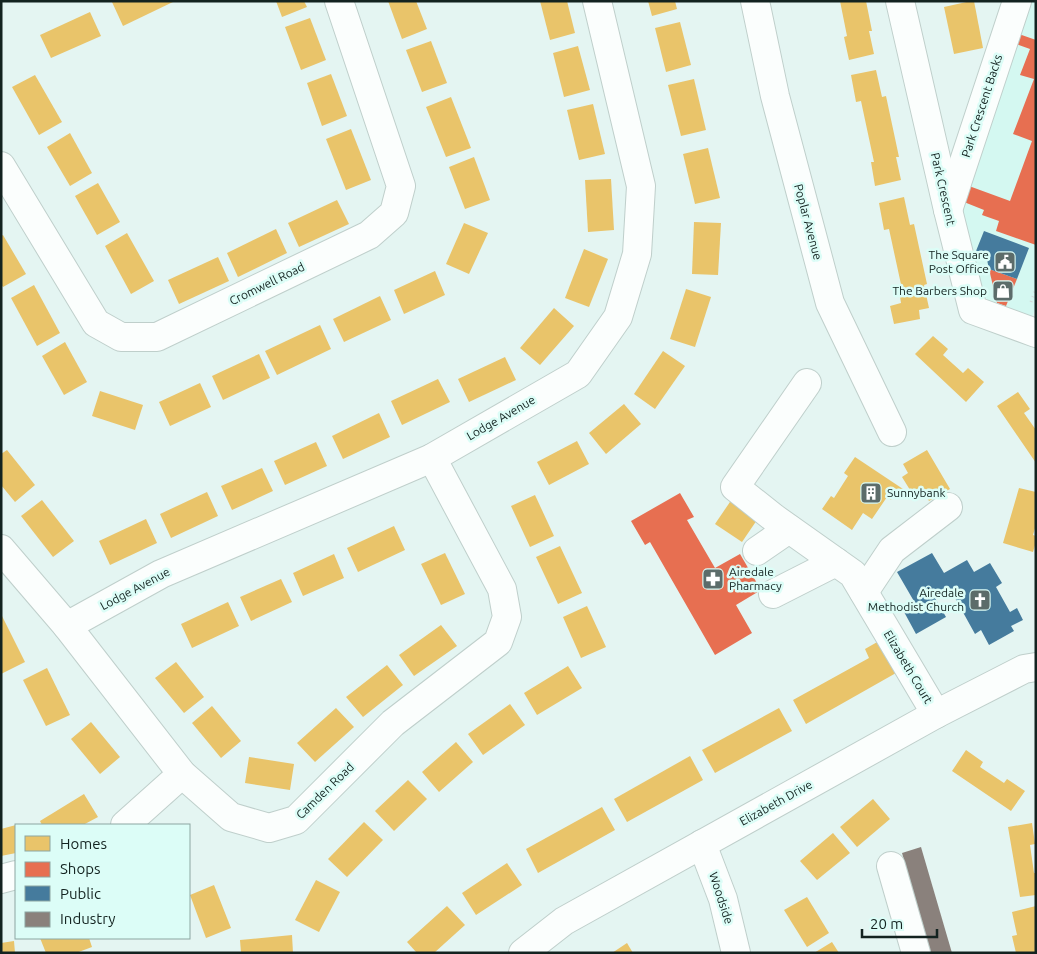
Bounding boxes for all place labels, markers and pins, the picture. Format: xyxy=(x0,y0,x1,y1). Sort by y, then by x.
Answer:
place label: The Square Post Office xyxy=(929,248,989,275)
public building icon: The Square Post Office xyxy=(993,250,1017,274)
shop icon: The Barbers Shop xyxy=(991,279,1015,303)
place label: The Barbers Shop xyxy=(892,284,987,297)
building icon: Sunnybank xyxy=(859,481,883,505)
place label: Sunnybank xyxy=(887,486,946,499)
place label: Airedale Pharmacy xyxy=(729,565,782,592)
pharmacy icon: Airedale Pharmacy xyxy=(701,567,725,591)
place label: Airedale Methodist Church xyxy=(868,586,964,613)
church icon: Airedale Methodist Church xyxy=(968,588,992,612)

